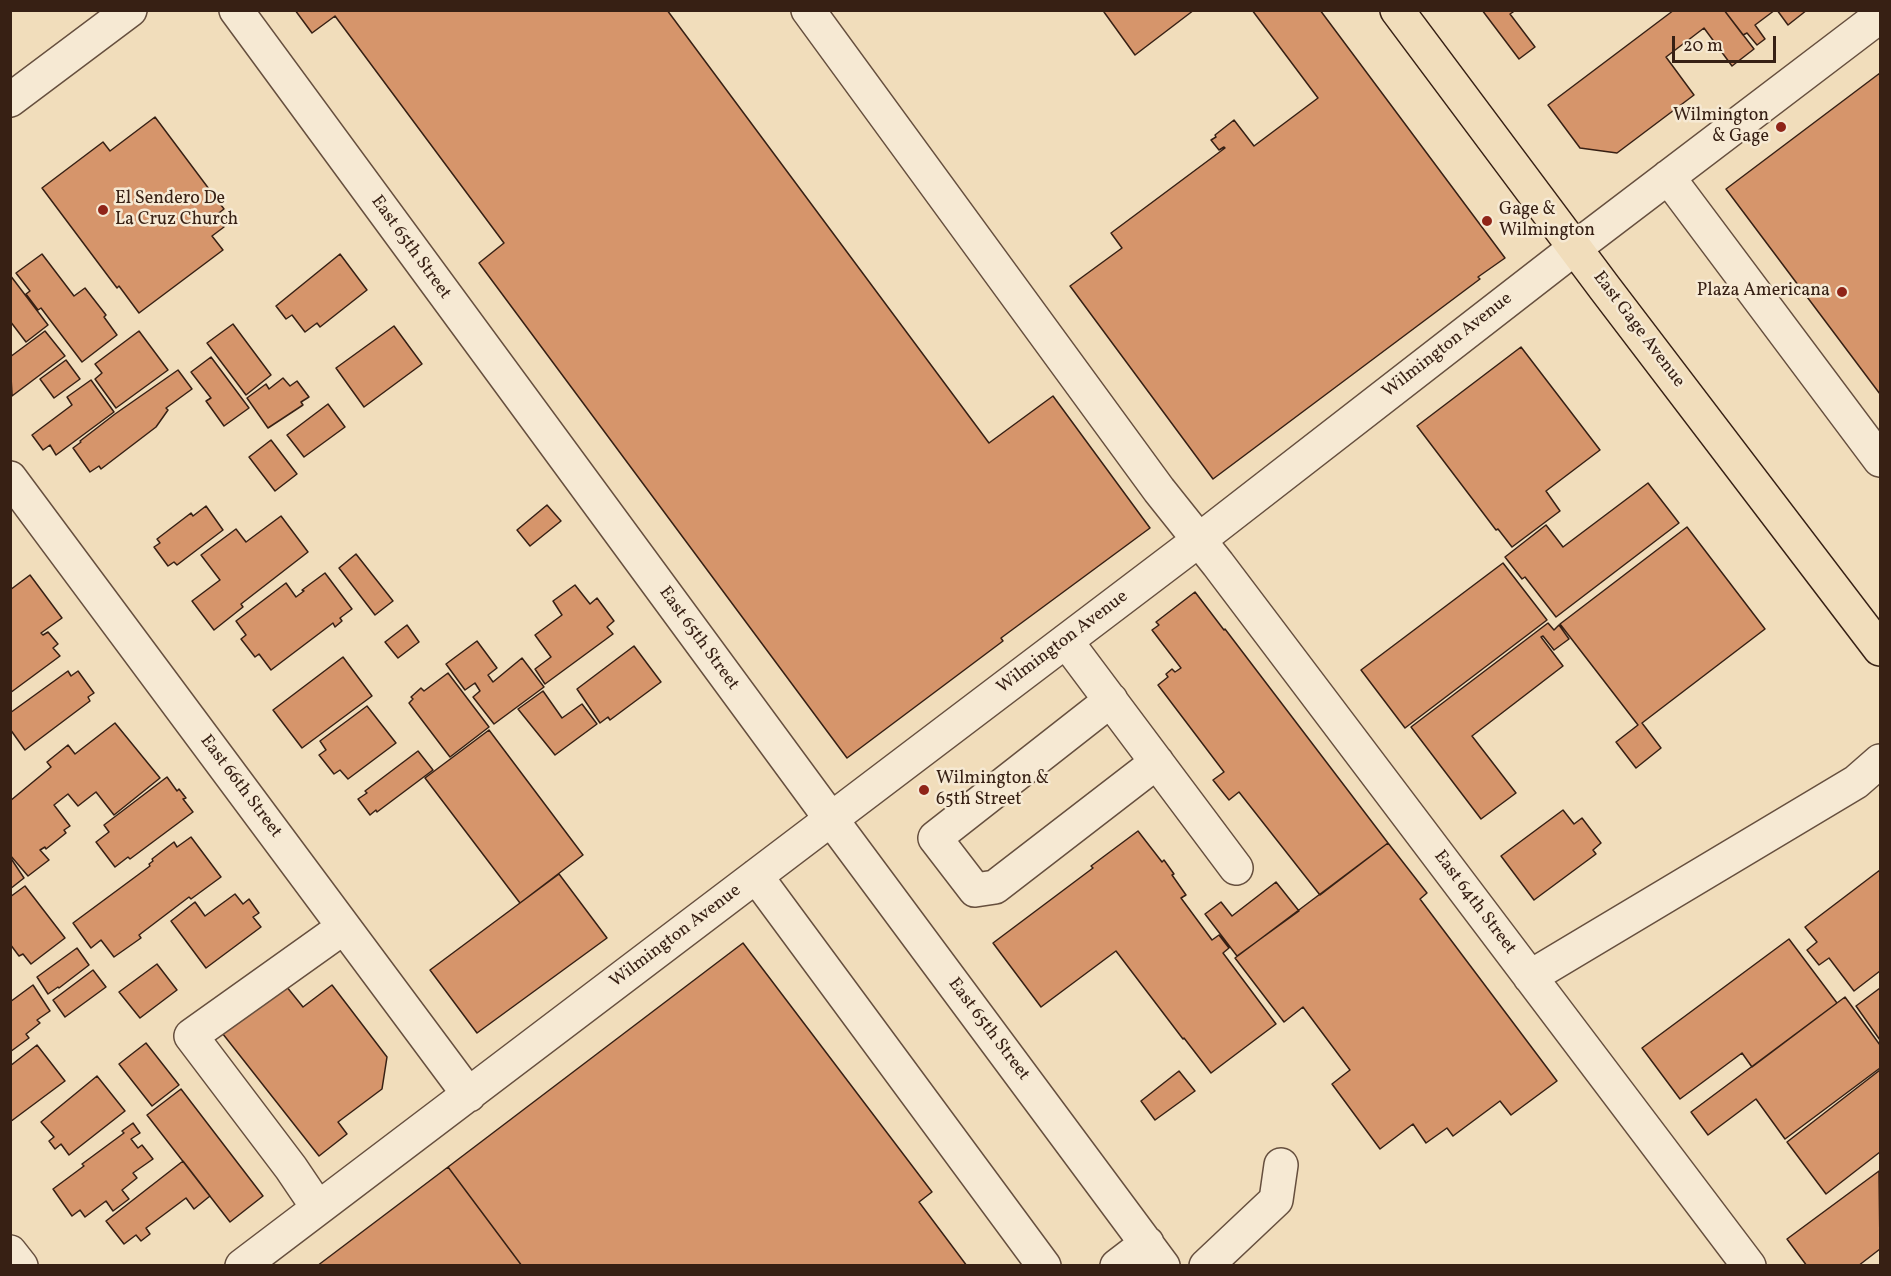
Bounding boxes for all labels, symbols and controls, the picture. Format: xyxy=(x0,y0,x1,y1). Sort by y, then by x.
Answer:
scale bar xyxy=(1675,24,1778,62)
text: 20 m xyxy=(1683,34,1723,59)
place label: Wilmington & Gage xyxy=(1673,106,1769,148)
marker: Wilmington & Gage xyxy=(1774,120,1788,134)
place label: El Sendero De La Cruz Church xyxy=(115,189,238,232)
street label: East 65th Street xyxy=(365,192,455,304)
place label: Gage & Wilmington xyxy=(1499,200,1595,242)
marker: El Sendero De La Cruz Church xyxy=(96,203,110,217)
marker: Gage & Wilmington xyxy=(1480,214,1494,228)
street label: East Gage Avenue xyxy=(1587,268,1689,392)
place label: Plaza Americana xyxy=(1697,281,1830,303)
marker: Plaza Americana xyxy=(1835,285,1849,299)
street label: Wilmington Avenue xyxy=(1379,289,1517,403)
street label: East 65th Street xyxy=(653,583,743,695)
street label: Wilmington Avenue xyxy=(993,587,1133,699)
street label: East 66th Street xyxy=(194,731,286,843)
place label: Wilmington & 65th Street xyxy=(936,769,1049,812)
marker: Wilmington & 65th Street xyxy=(917,783,931,797)
street label: East 64th Street xyxy=(1428,847,1520,959)
street label: Wilmington Avenue xyxy=(606,881,746,993)
street label: East 65th Street xyxy=(942,974,1034,1086)

